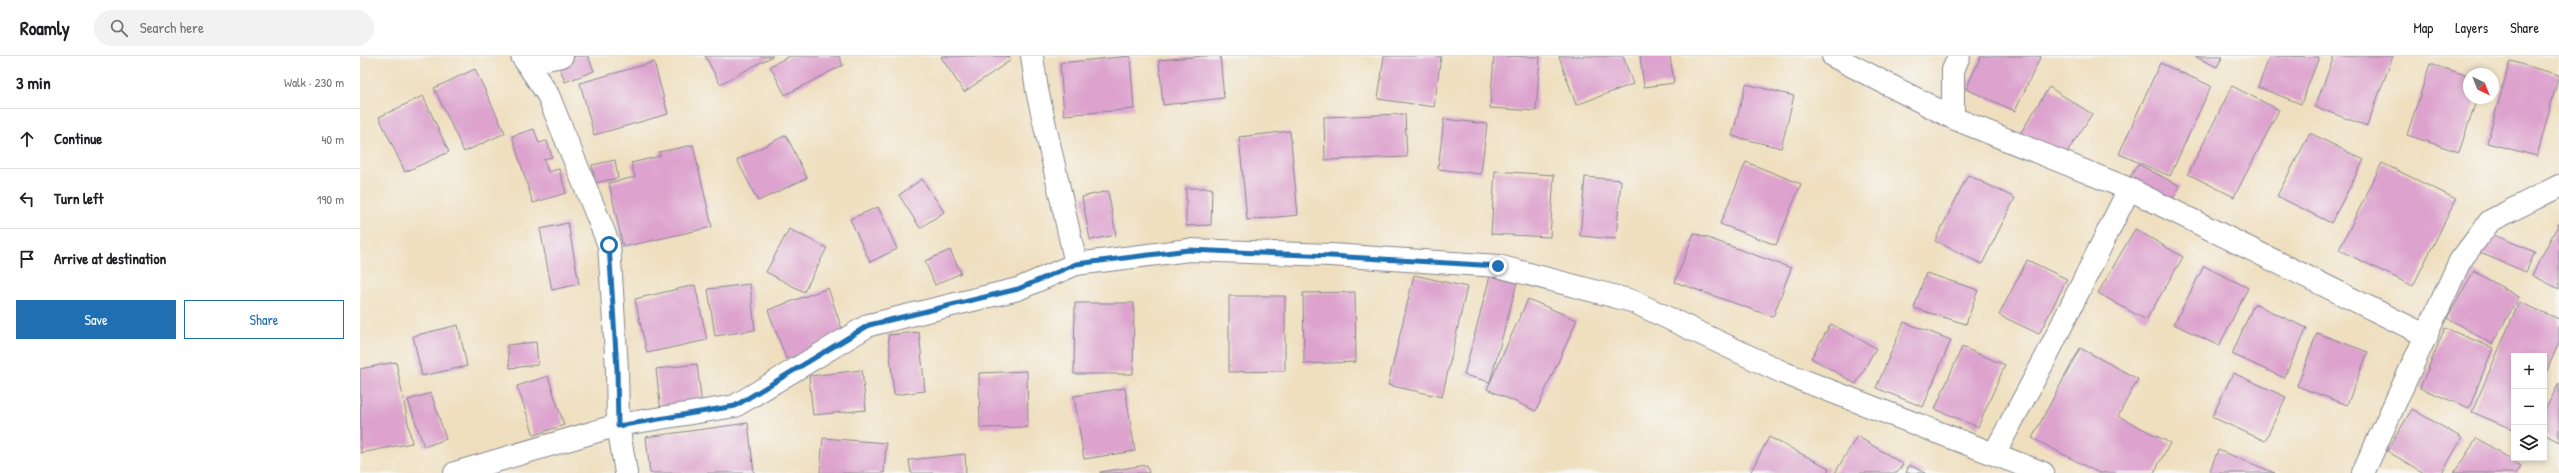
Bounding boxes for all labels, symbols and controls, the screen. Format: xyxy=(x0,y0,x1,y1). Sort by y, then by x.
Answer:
search box xyxy=(94,10,374,46)
text: Roamly xyxy=(20,15,70,41)
icon: search xyxy=(108,17,130,39)
text: Search here xyxy=(140,17,204,38)
text: Map xyxy=(2413,18,2433,37)
text: Layers xyxy=(2455,18,2488,37)
text: Share xyxy=(2510,18,2539,37)
north arrow xyxy=(2463,68,2499,104)
text: 3 min xyxy=(16,71,51,94)
text: Walk · 230 m xyxy=(284,73,344,91)
icon: ahead xyxy=(16,128,38,150)
text: Continue xyxy=(54,128,102,149)
text: 40 m xyxy=(321,130,344,148)
icon: left xyxy=(16,188,38,210)
text: Turn left xyxy=(54,188,104,209)
text: 190 m xyxy=(317,190,344,208)
route start xyxy=(600,236,618,254)
icon: arrive xyxy=(16,248,38,270)
text: Arrive at destination xyxy=(54,248,166,269)
route end xyxy=(1489,257,1507,275)
button: Save xyxy=(16,300,176,339)
button: Share xyxy=(184,300,344,339)
map controls xyxy=(2511,353,2547,461)
button: + xyxy=(2511,353,2547,389)
button: − xyxy=(2511,389,2547,425)
button: layers xyxy=(2511,425,2547,461)

